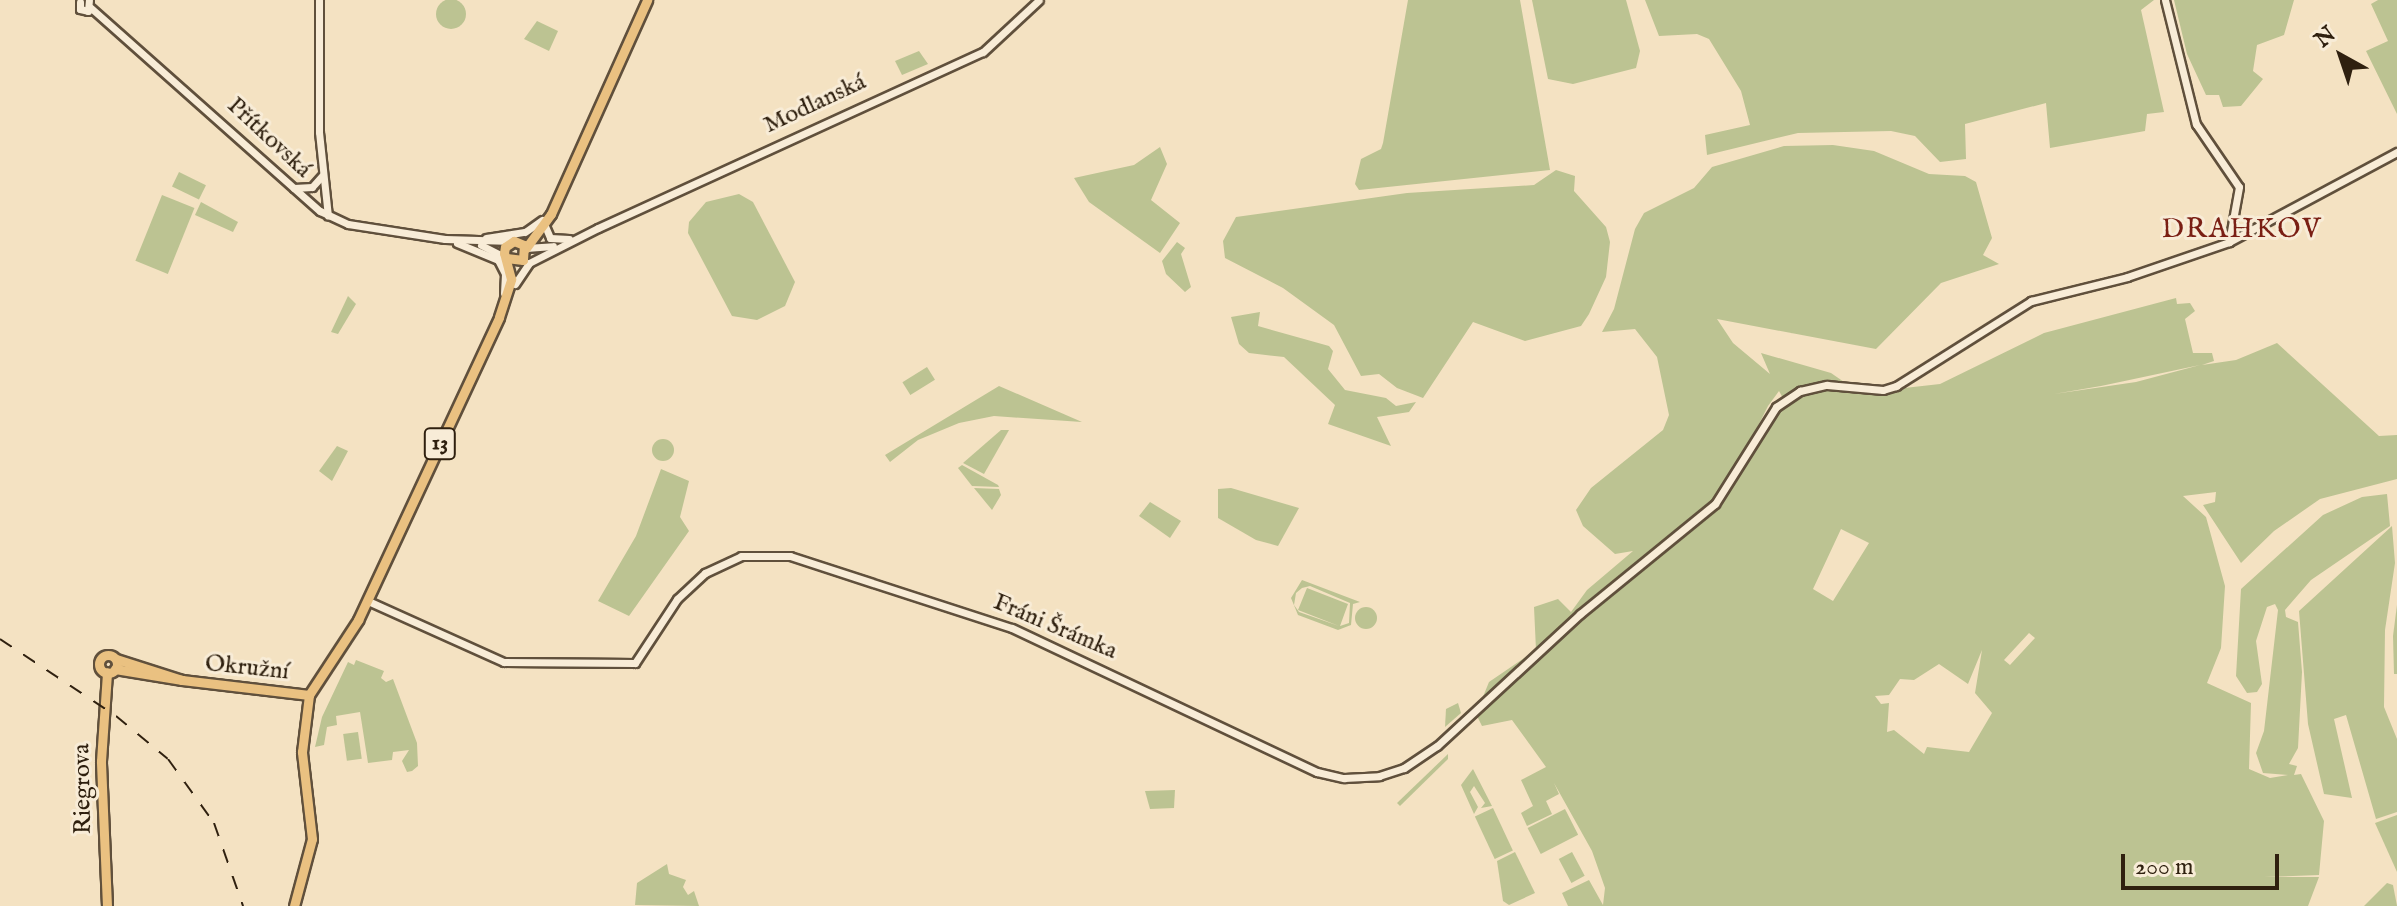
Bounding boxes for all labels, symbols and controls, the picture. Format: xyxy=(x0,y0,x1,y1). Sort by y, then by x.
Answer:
north arrow xyxy=(2301,16,2381,96)
text: N xyxy=(2309,21,2342,54)
street label: Modlanská xyxy=(759,68,871,140)
street label: Přítkovská xyxy=(221,92,317,184)
district label: DRAHKOV xyxy=(2161,213,2323,247)
road number: 13 xyxy=(422,426,458,462)
street label: Fráni Šrámka xyxy=(989,588,1121,666)
street label: Okružní xyxy=(204,649,290,687)
street label: Riegrova xyxy=(68,743,98,835)
scale bar xyxy=(2125,838,2283,888)
text: 200 m xyxy=(2135,852,2194,883)

